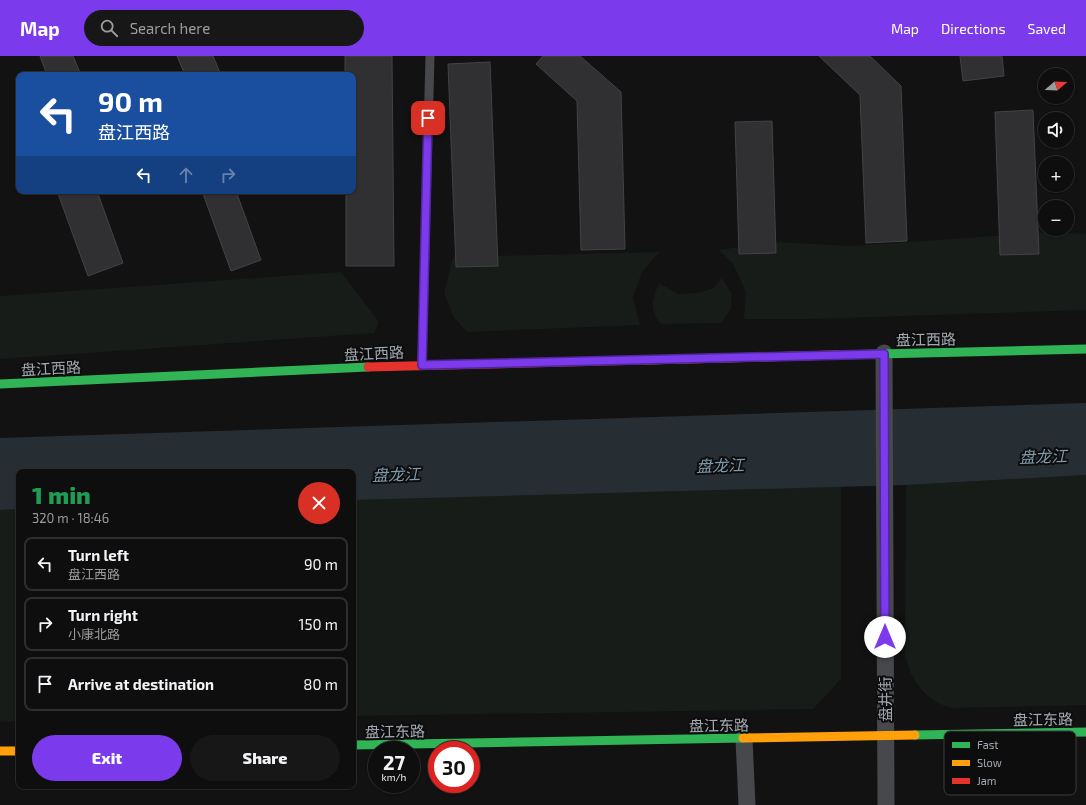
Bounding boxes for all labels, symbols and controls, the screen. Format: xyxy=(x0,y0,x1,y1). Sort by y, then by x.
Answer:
search box xyxy=(84,10,364,46)
text: Map xyxy=(20,17,60,40)
icon: search xyxy=(98,17,120,39)
text: Search here xyxy=(130,19,210,37)
text: Map xyxy=(891,20,919,37)
text: Directions xyxy=(941,20,1006,37)
text: Saved xyxy=(1028,20,1066,37)
north arrow xyxy=(1038,68,1074,104)
map controls xyxy=(1038,68,1074,236)
text: 90 m xyxy=(98,84,163,118)
icon: left xyxy=(32,88,84,140)
pin xyxy=(411,101,445,135)
icon: arrive xyxy=(417,107,439,129)
button: sound xyxy=(1038,112,1074,148)
text: 盘江西路 xyxy=(98,121,170,143)
button: + xyxy=(1038,156,1074,192)
icon: left xyxy=(133,164,155,186)
icon: ahead xyxy=(175,164,197,186)
icon: right xyxy=(217,164,239,186)
button: − xyxy=(1038,200,1074,236)
street label: 盘江西路 xyxy=(896,329,956,349)
street label: 盘江西路 xyxy=(344,342,404,364)
street label: 盘江西路 xyxy=(21,357,81,379)
water label: 盘龙江 xyxy=(1019,446,1069,466)
water label: 盘龙江 xyxy=(696,455,746,475)
water label: 盘龙江 xyxy=(372,464,422,484)
text: 1 min xyxy=(32,480,91,509)
button: close xyxy=(298,482,340,524)
text: 320 m · 18:46 xyxy=(32,510,109,526)
text: Turn left xyxy=(68,546,129,564)
icon: left xyxy=(34,553,56,575)
text: 90 m xyxy=(304,555,338,573)
text: 盘江西路 xyxy=(68,566,120,582)
text: Turn right xyxy=(68,606,138,624)
icon: right xyxy=(34,613,56,635)
text: 150 m xyxy=(298,615,338,633)
position arrow xyxy=(864,616,906,658)
text: 小康北路 xyxy=(68,626,120,642)
icon: arrive xyxy=(34,673,56,695)
text: Arrive at destination xyxy=(68,675,214,693)
text: 80 m xyxy=(303,675,338,693)
street label: 盘井街 xyxy=(876,676,894,722)
street label: 盘江东路 xyxy=(1013,709,1073,729)
street label: 盘江东路 xyxy=(689,715,749,735)
street label: 盘江东路 xyxy=(365,721,425,741)
legend xyxy=(944,731,1076,795)
button: Exit xyxy=(32,735,182,781)
button: Share xyxy=(190,735,340,781)
text: Fast xyxy=(977,738,999,751)
speed limit sign: 30 xyxy=(428,741,480,793)
text: 27 xyxy=(383,750,405,774)
text: Slow xyxy=(977,756,1002,769)
text: km/h xyxy=(382,771,406,783)
text: Jam xyxy=(977,774,996,787)

